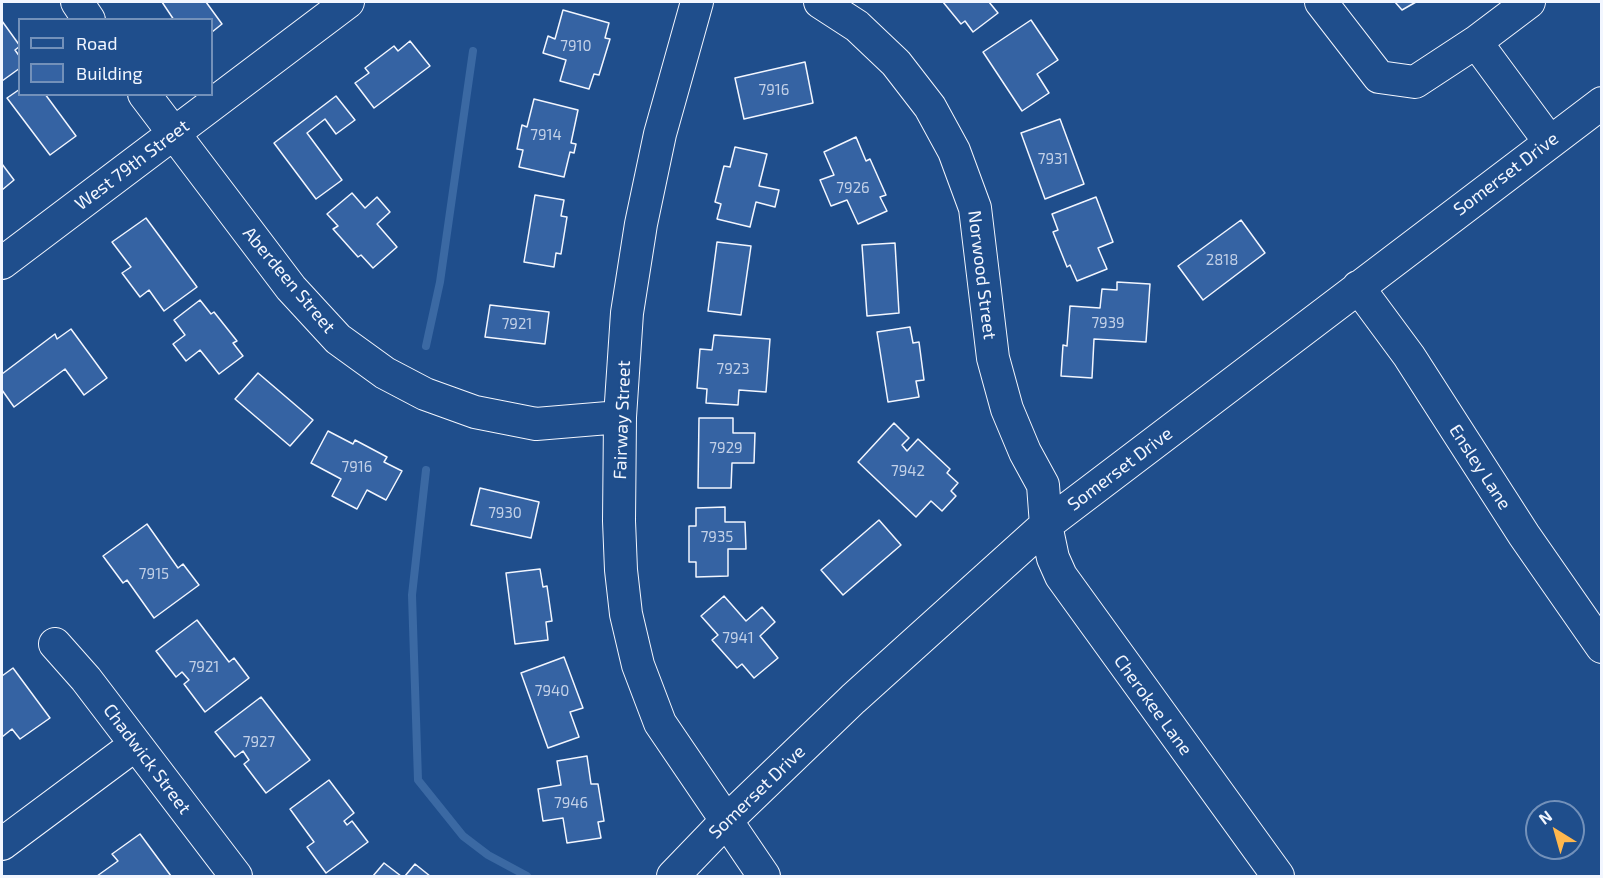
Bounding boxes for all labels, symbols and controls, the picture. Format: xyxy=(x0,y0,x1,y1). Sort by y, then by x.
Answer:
legend xyxy=(18,18,213,96)
text: Road xyxy=(76,32,117,54)
house number: 7910 xyxy=(560,37,592,55)
text: Building xyxy=(76,62,143,84)
house number: 7916 xyxy=(759,81,789,99)
street label: West 79th Street xyxy=(71,115,193,215)
house number: 7914 xyxy=(530,126,562,144)
street label: Somerset Drive xyxy=(1449,128,1563,220)
house number: 7931 xyxy=(1038,150,1068,168)
house number: 7926 xyxy=(836,179,870,197)
street label: Norwood Street xyxy=(963,209,1001,341)
street label: Aberdeen Street xyxy=(238,222,340,338)
house number: 2818 xyxy=(1206,251,1238,269)
house number: 7939 xyxy=(1091,314,1125,332)
house number: 7921 xyxy=(502,315,532,333)
street label: Fairway Street xyxy=(609,360,635,480)
house number: 7923 xyxy=(716,360,750,378)
street label: Ensley Lane xyxy=(1444,420,1516,514)
street label: Somerset Drive xyxy=(1063,423,1177,515)
house number: 7929 xyxy=(709,439,743,457)
house number: 7916 xyxy=(342,458,372,476)
house number: 7942 xyxy=(891,462,925,480)
house number: 7930 xyxy=(488,504,522,522)
house number: 7935 xyxy=(701,528,733,546)
house number: 7915 xyxy=(139,565,169,583)
house number: 7941 xyxy=(722,629,754,647)
street label: Cherokee Lane xyxy=(1109,650,1197,760)
house number: 7921 xyxy=(189,658,219,676)
house number: 7940 xyxy=(535,682,569,700)
street label: Chadwick Street xyxy=(99,700,195,818)
house number: 7927 xyxy=(243,733,275,751)
street label: Somerset Drive xyxy=(704,741,810,843)
house number: 7946 xyxy=(554,794,588,812)
north arrow xyxy=(1525,800,1585,860)
text: N xyxy=(1535,806,1555,828)

